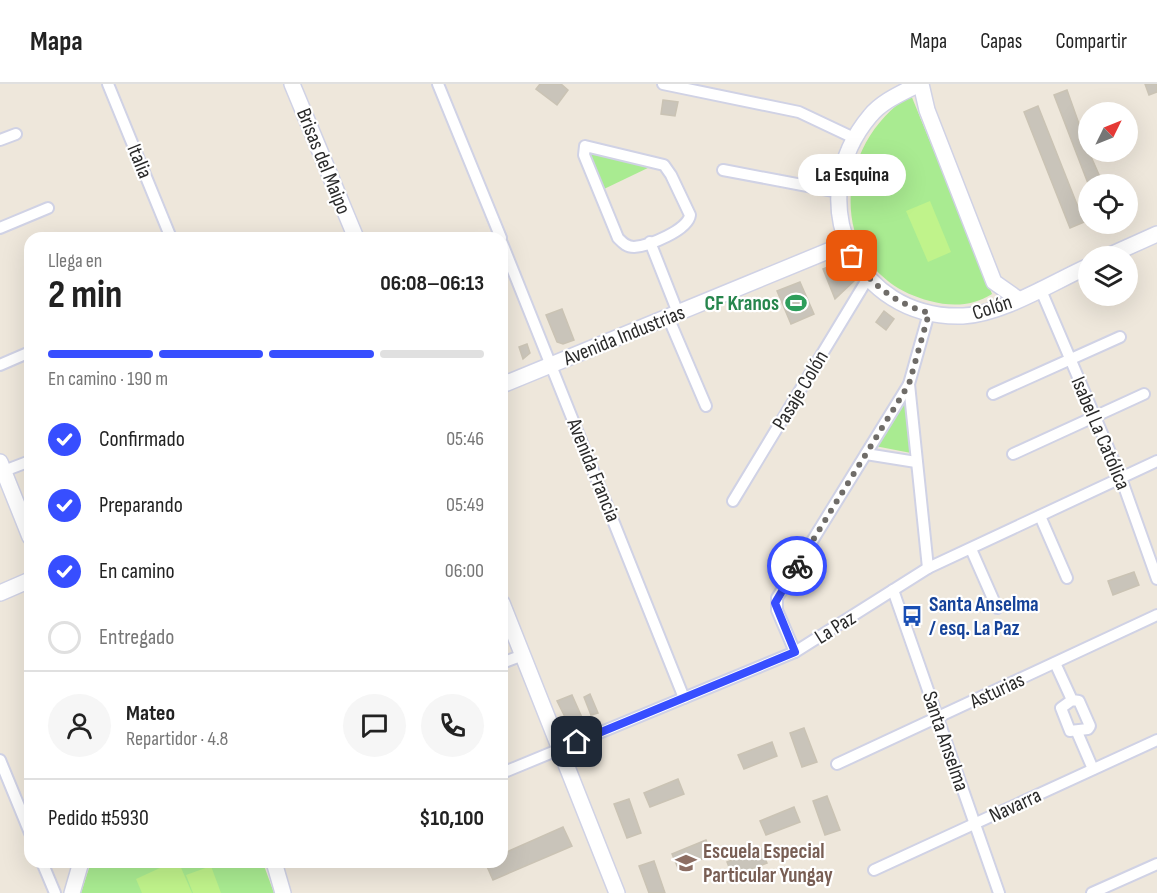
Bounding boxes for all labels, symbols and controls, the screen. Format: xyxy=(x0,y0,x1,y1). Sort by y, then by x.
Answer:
text: Mapa xyxy=(30,25,83,58)
text: Mapa xyxy=(910,29,947,54)
text: Capas xyxy=(980,29,1022,54)
text: Compartir xyxy=(1055,29,1127,54)
north arrow xyxy=(1078,102,1138,162)
map controls xyxy=(1078,102,1138,306)
street label: Brisas del Maipo xyxy=(291,105,356,218)
street label: Italia xyxy=(121,140,158,182)
callout: La Esquina xyxy=(798,154,906,196)
text: La Esquina xyxy=(815,163,889,187)
button: locate xyxy=(1078,174,1138,234)
pin xyxy=(826,230,877,281)
icon: bag xyxy=(835,239,868,272)
button: layers xyxy=(1078,246,1138,306)
text: Llega en xyxy=(48,249,102,273)
text: 06:08–06:13 xyxy=(380,270,484,297)
text: 2 min xyxy=(48,272,122,319)
street label: Colón xyxy=(969,289,1015,326)
place label: CF Kranos xyxy=(705,291,779,316)
sports icon: CF Kranos xyxy=(784,291,808,315)
street label: Avenida Industrias xyxy=(559,300,688,371)
street label: Pasaje Colón xyxy=(767,346,834,434)
text: En camino · 190 m xyxy=(48,367,168,391)
street label: Isabel La Católica xyxy=(1065,373,1136,494)
street label: Avenida Francia xyxy=(561,414,626,526)
icon: check xyxy=(48,423,81,456)
text: Confirmado xyxy=(99,426,185,453)
text: 05:46 xyxy=(446,427,484,451)
icon: check xyxy=(48,489,81,522)
text: Preparando xyxy=(99,492,183,519)
text: 05:49 xyxy=(446,493,484,517)
courier xyxy=(767,536,827,596)
icon: bike xyxy=(781,550,814,583)
icon: check xyxy=(48,555,81,588)
text: En camino xyxy=(99,558,175,585)
text: 06:00 xyxy=(445,559,484,583)
place label: Santa Anselma / esq. La Paz xyxy=(929,592,1039,641)
bus stop icon: Santa Anselma / esq. La Paz xyxy=(900,604,924,628)
street label: La Paz xyxy=(810,605,861,650)
text: Entregado xyxy=(99,624,174,651)
street label: Asturias xyxy=(965,667,1028,714)
street label: Santa Anselma xyxy=(917,688,974,794)
button: person xyxy=(48,694,111,757)
button: chat xyxy=(343,694,406,757)
button: phone xyxy=(421,694,484,757)
text: Mateo xyxy=(126,700,175,727)
pin xyxy=(551,716,602,767)
icon: home xyxy=(560,725,593,758)
text: Repartidor · 4.8 xyxy=(126,727,228,751)
street label: Navarra xyxy=(985,783,1045,828)
text: Pedido #5930 xyxy=(48,805,149,832)
text: $10,100 xyxy=(419,805,484,832)
place label: Escuela Especial Particular Yungay xyxy=(703,839,833,888)
school or university icon: Escuela Especial Particular Yungay xyxy=(674,851,698,875)

